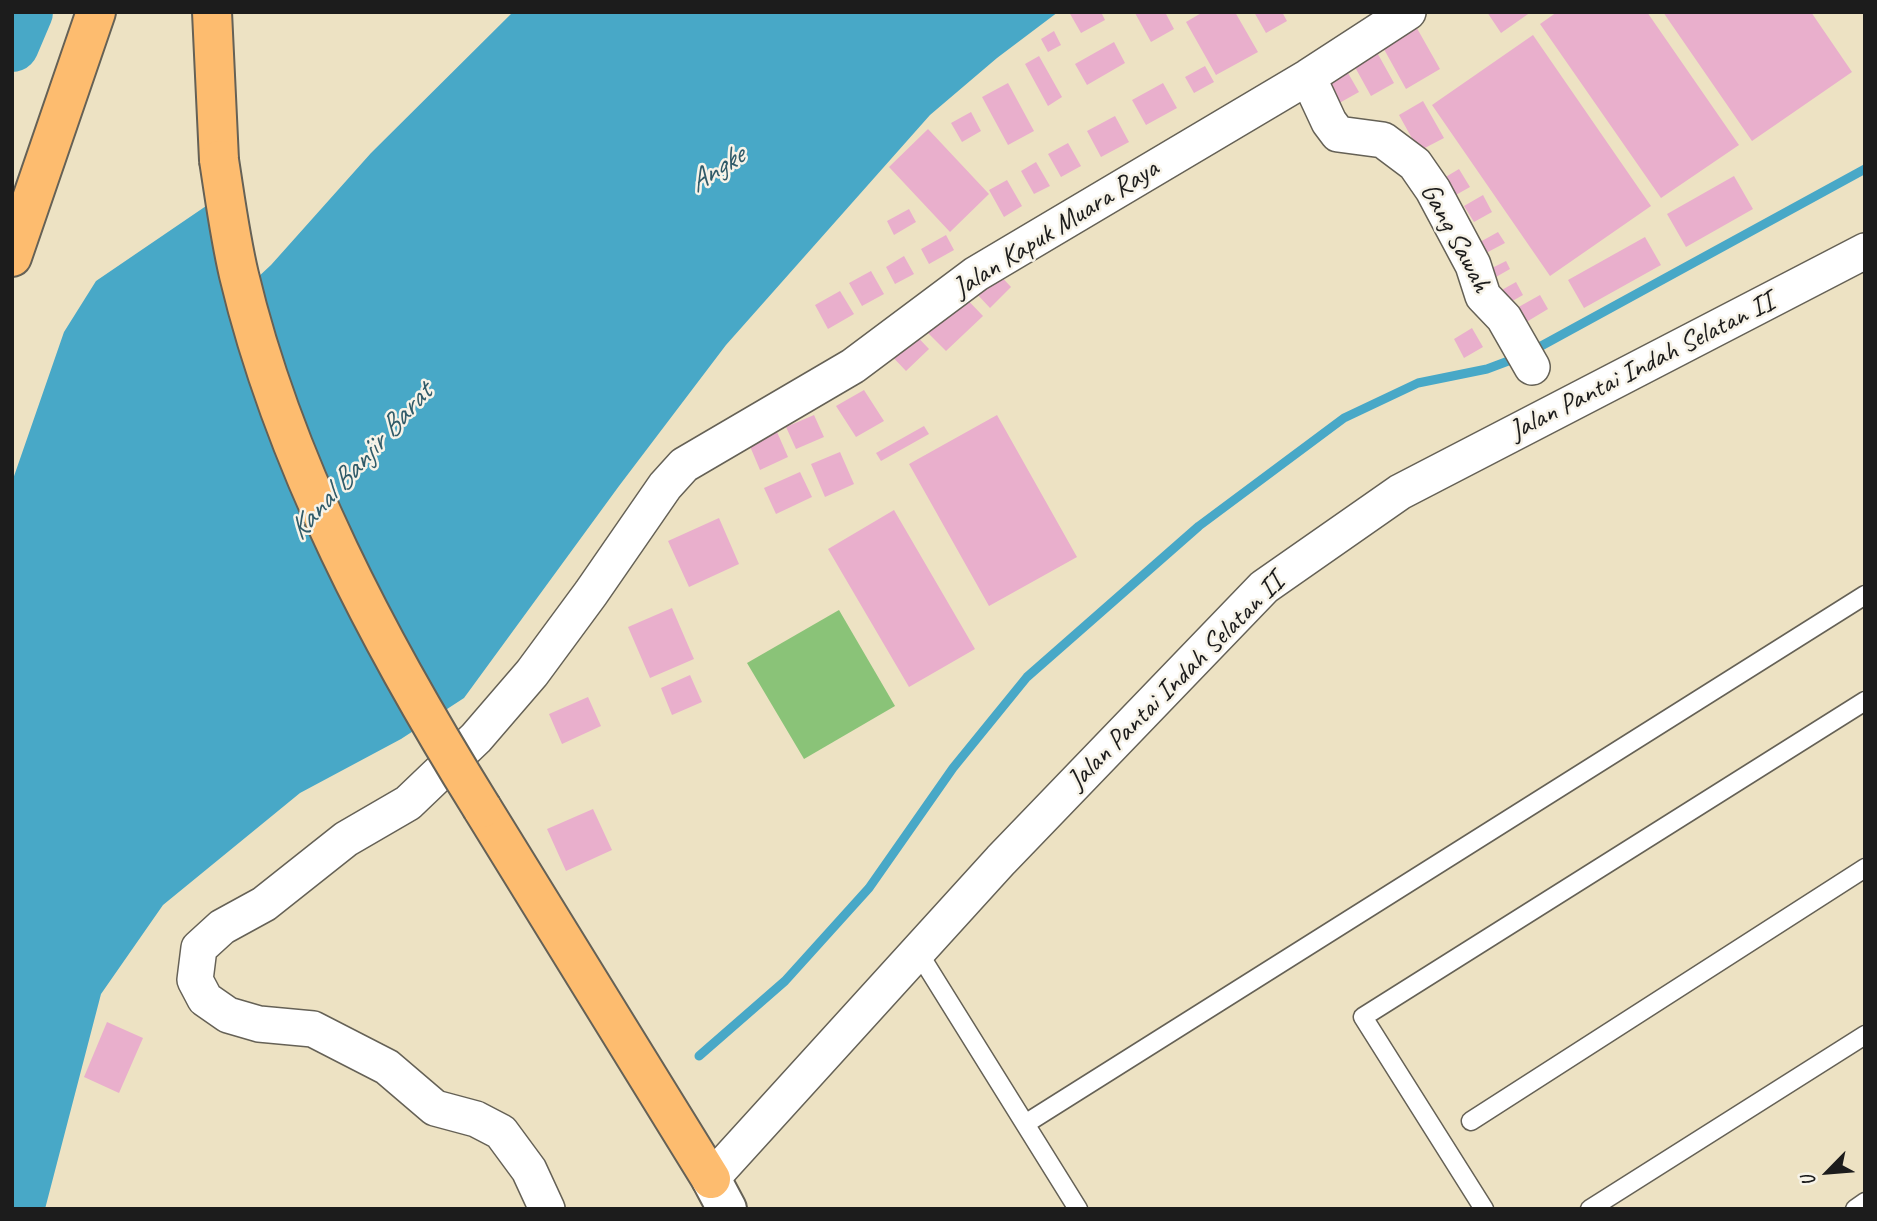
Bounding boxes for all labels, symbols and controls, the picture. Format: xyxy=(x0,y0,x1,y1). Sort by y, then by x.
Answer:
water label: Angke xyxy=(682,139,752,201)
street label: Jalan Kapuk Muara Raya xyxy=(947,152,1165,306)
street label: Gang Sawah xyxy=(1412,178,1498,298)
street label: Jalan Pantai Indah Selatan II xyxy=(1504,286,1780,448)
water label: Kanal Banjir Barat xyxy=(281,376,441,548)
street label: Jalan Pantai Indah Selatan II xyxy=(1061,567,1291,797)
north arrow xyxy=(1793,1137,1863,1207)
text: U xyxy=(1796,1172,1822,1190)

